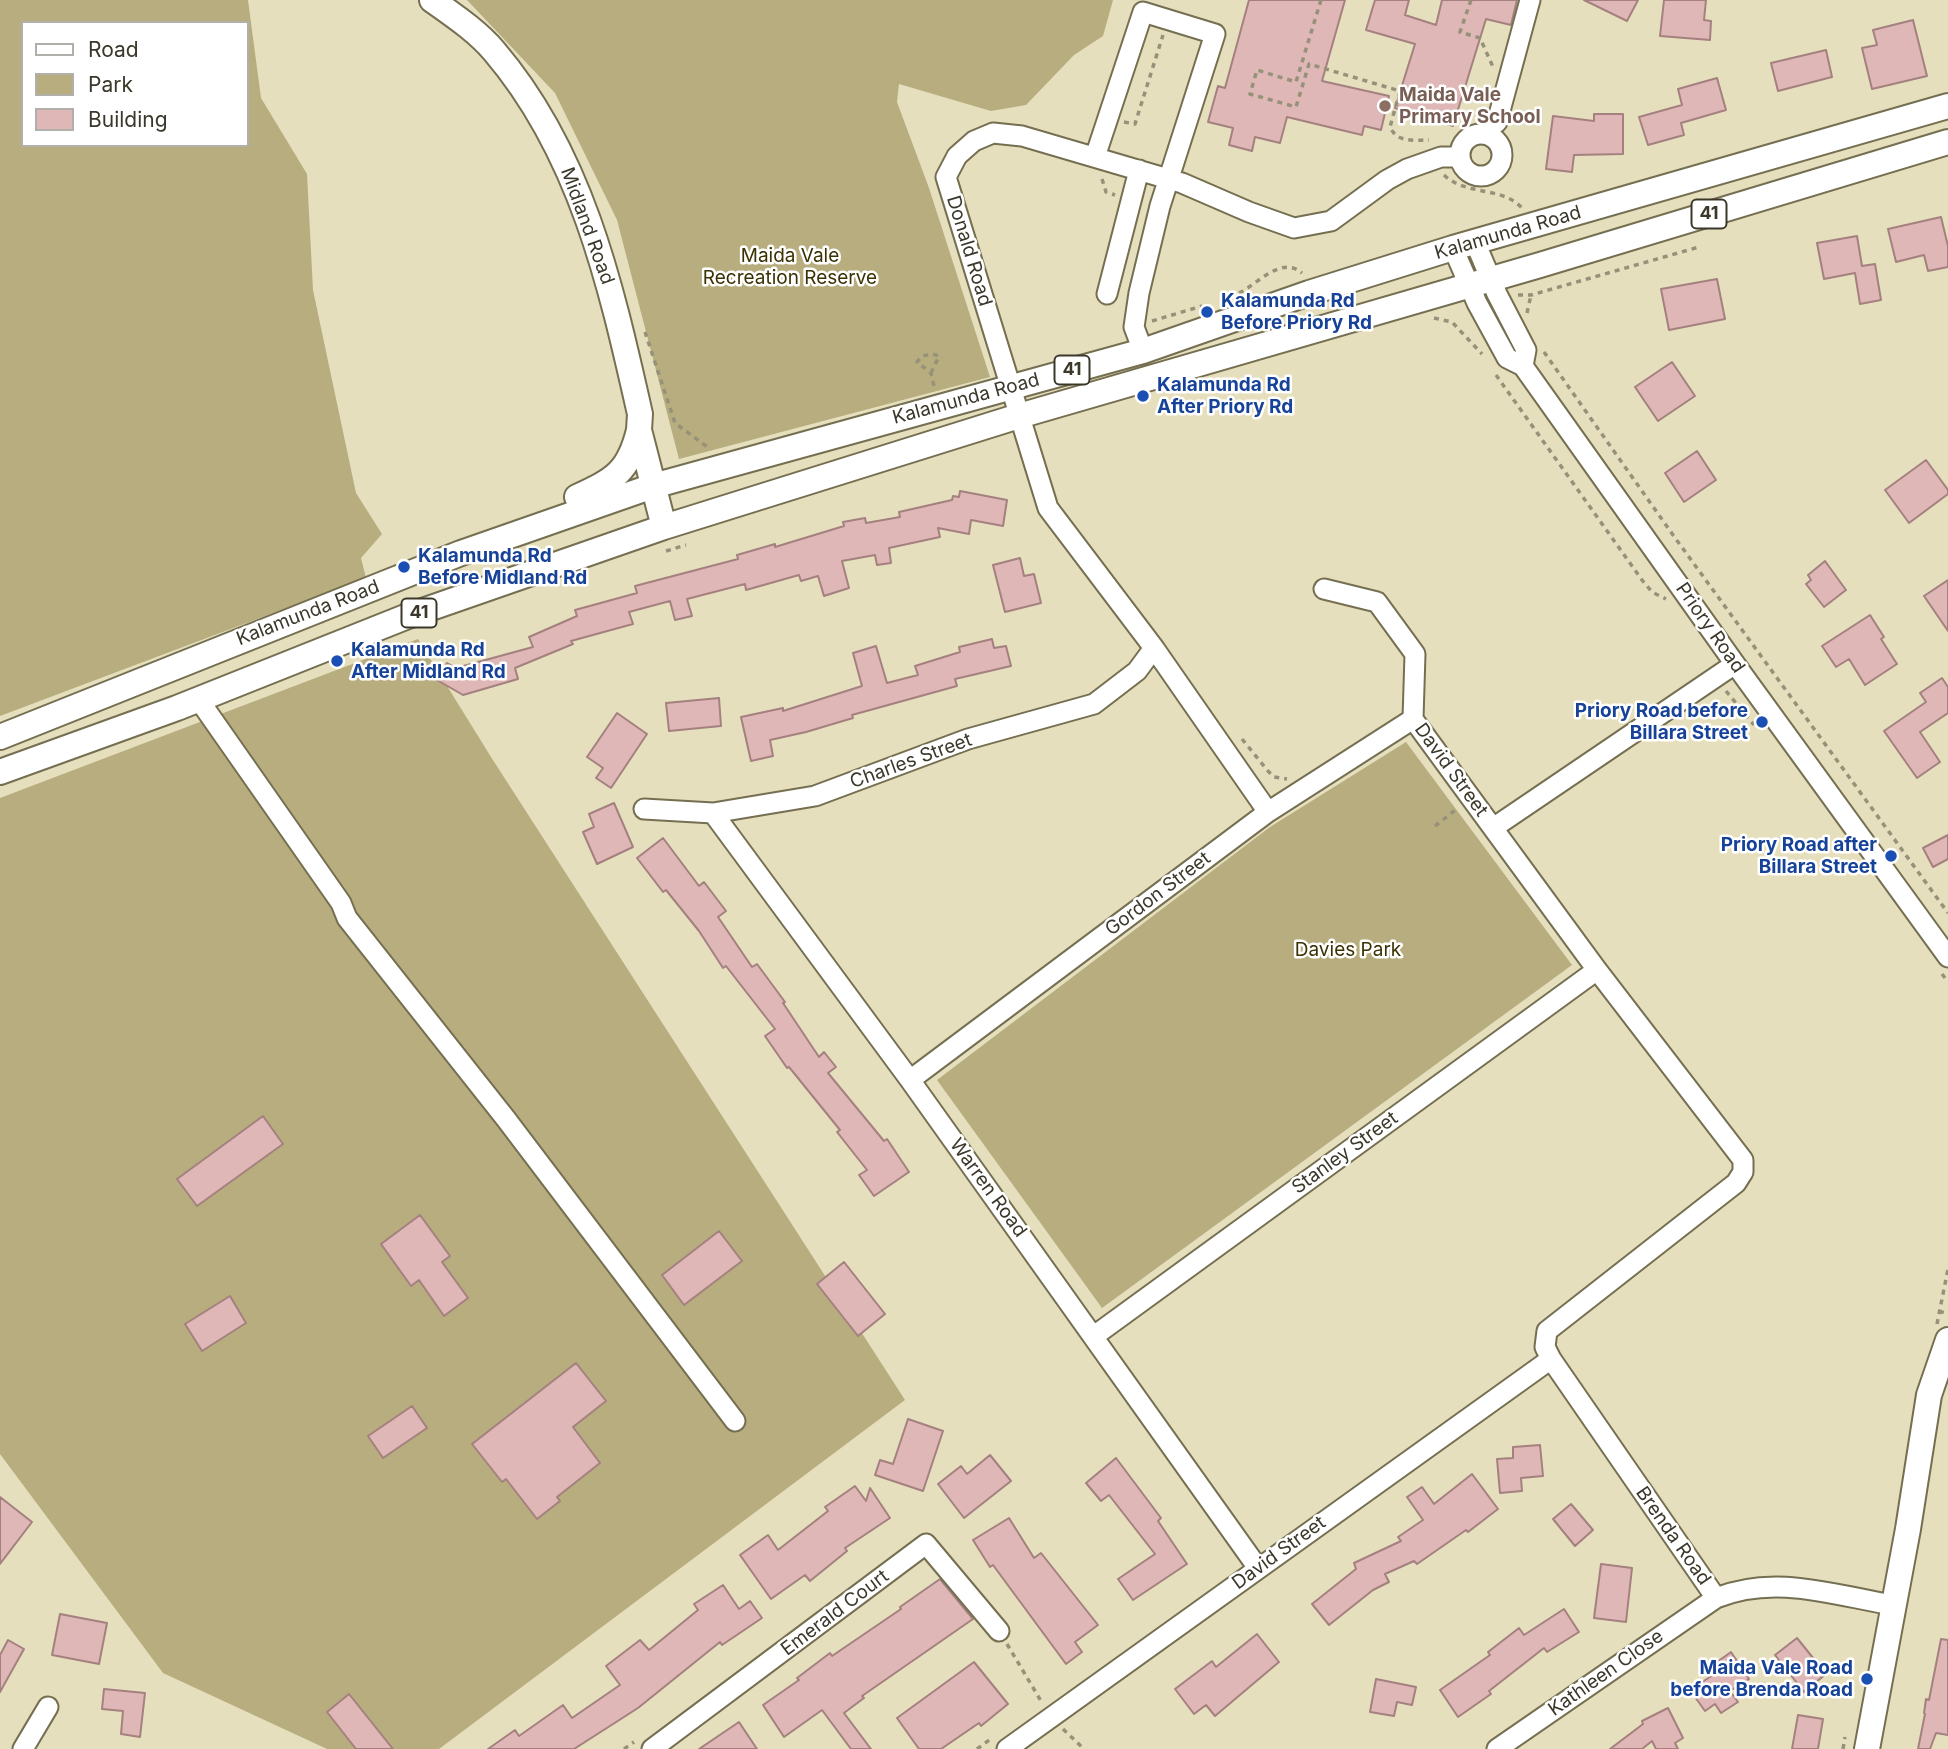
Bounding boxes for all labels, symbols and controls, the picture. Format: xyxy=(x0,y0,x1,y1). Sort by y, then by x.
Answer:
legend xyxy=(21,21,248,147)
text: Road xyxy=(88,37,139,62)
text: Park xyxy=(88,72,133,97)
place label: Maida Vale Primary School xyxy=(1399,84,1541,128)
marker: Maida Vale Primary School xyxy=(1377,98,1393,114)
text: Building xyxy=(88,107,168,132)
street label: Midland Road xyxy=(555,164,619,288)
street label: Donald Road xyxy=(941,193,997,309)
road number: 41 xyxy=(1692,200,1726,229)
street label: Kalamunda Road xyxy=(1432,201,1584,265)
park label: Maida Vale Recreation Reserve xyxy=(703,245,877,289)
place label: Kalamunda Rd Before Priory Rd xyxy=(1221,290,1372,334)
marker: Kalamunda Rd Before Priory Rd xyxy=(1199,304,1215,320)
road number: 41 xyxy=(1054,356,1090,384)
street label: Kalamunda Road xyxy=(890,368,1042,430)
place label: Kalamunda Rd After Priory Rd xyxy=(1157,374,1293,418)
marker: Kalamunda Rd After Priory Rd xyxy=(1135,388,1151,404)
place label: Kalamunda Rd Before Midland Rd xyxy=(418,545,587,589)
marker: Kalamunda Rd Before Midland Rd xyxy=(396,559,412,575)
street label: Kalamunda Road xyxy=(233,575,383,651)
street label: Priory Road xyxy=(1671,579,1749,677)
road number: 41 xyxy=(402,598,436,628)
place label: Kalamunda Rd After Midland Rd xyxy=(351,639,506,683)
marker: Kalamunda Rd After Midland Rd xyxy=(329,653,345,669)
place label: Priory Road before Billara Street xyxy=(1575,700,1748,744)
marker: Priory Road before Billara Street xyxy=(1754,714,1770,730)
street label: David Street xyxy=(1409,719,1493,821)
street label: Charles Street xyxy=(847,728,975,794)
place label: Priory Road after Billara Street xyxy=(1721,834,1877,878)
street label: Gordon Street xyxy=(1101,847,1215,941)
marker: Priory Road after Billara Street xyxy=(1883,848,1899,864)
park label: Davies Park xyxy=(1295,939,1401,961)
street label: Stanley Street xyxy=(1288,1107,1402,1199)
street label: Warren Road xyxy=(945,1134,1031,1242)
street label: Brenda Road xyxy=(1631,1482,1715,1590)
street label: David Street xyxy=(1228,1511,1330,1595)
street label: Emerald Court xyxy=(777,1565,893,1661)
street label: Kathleen Close xyxy=(1544,1625,1668,1721)
place label: Maida Vale Road before Brenda Road xyxy=(1670,1657,1853,1701)
marker: Maida Vale Road before Brenda Road xyxy=(1859,1671,1875,1687)

